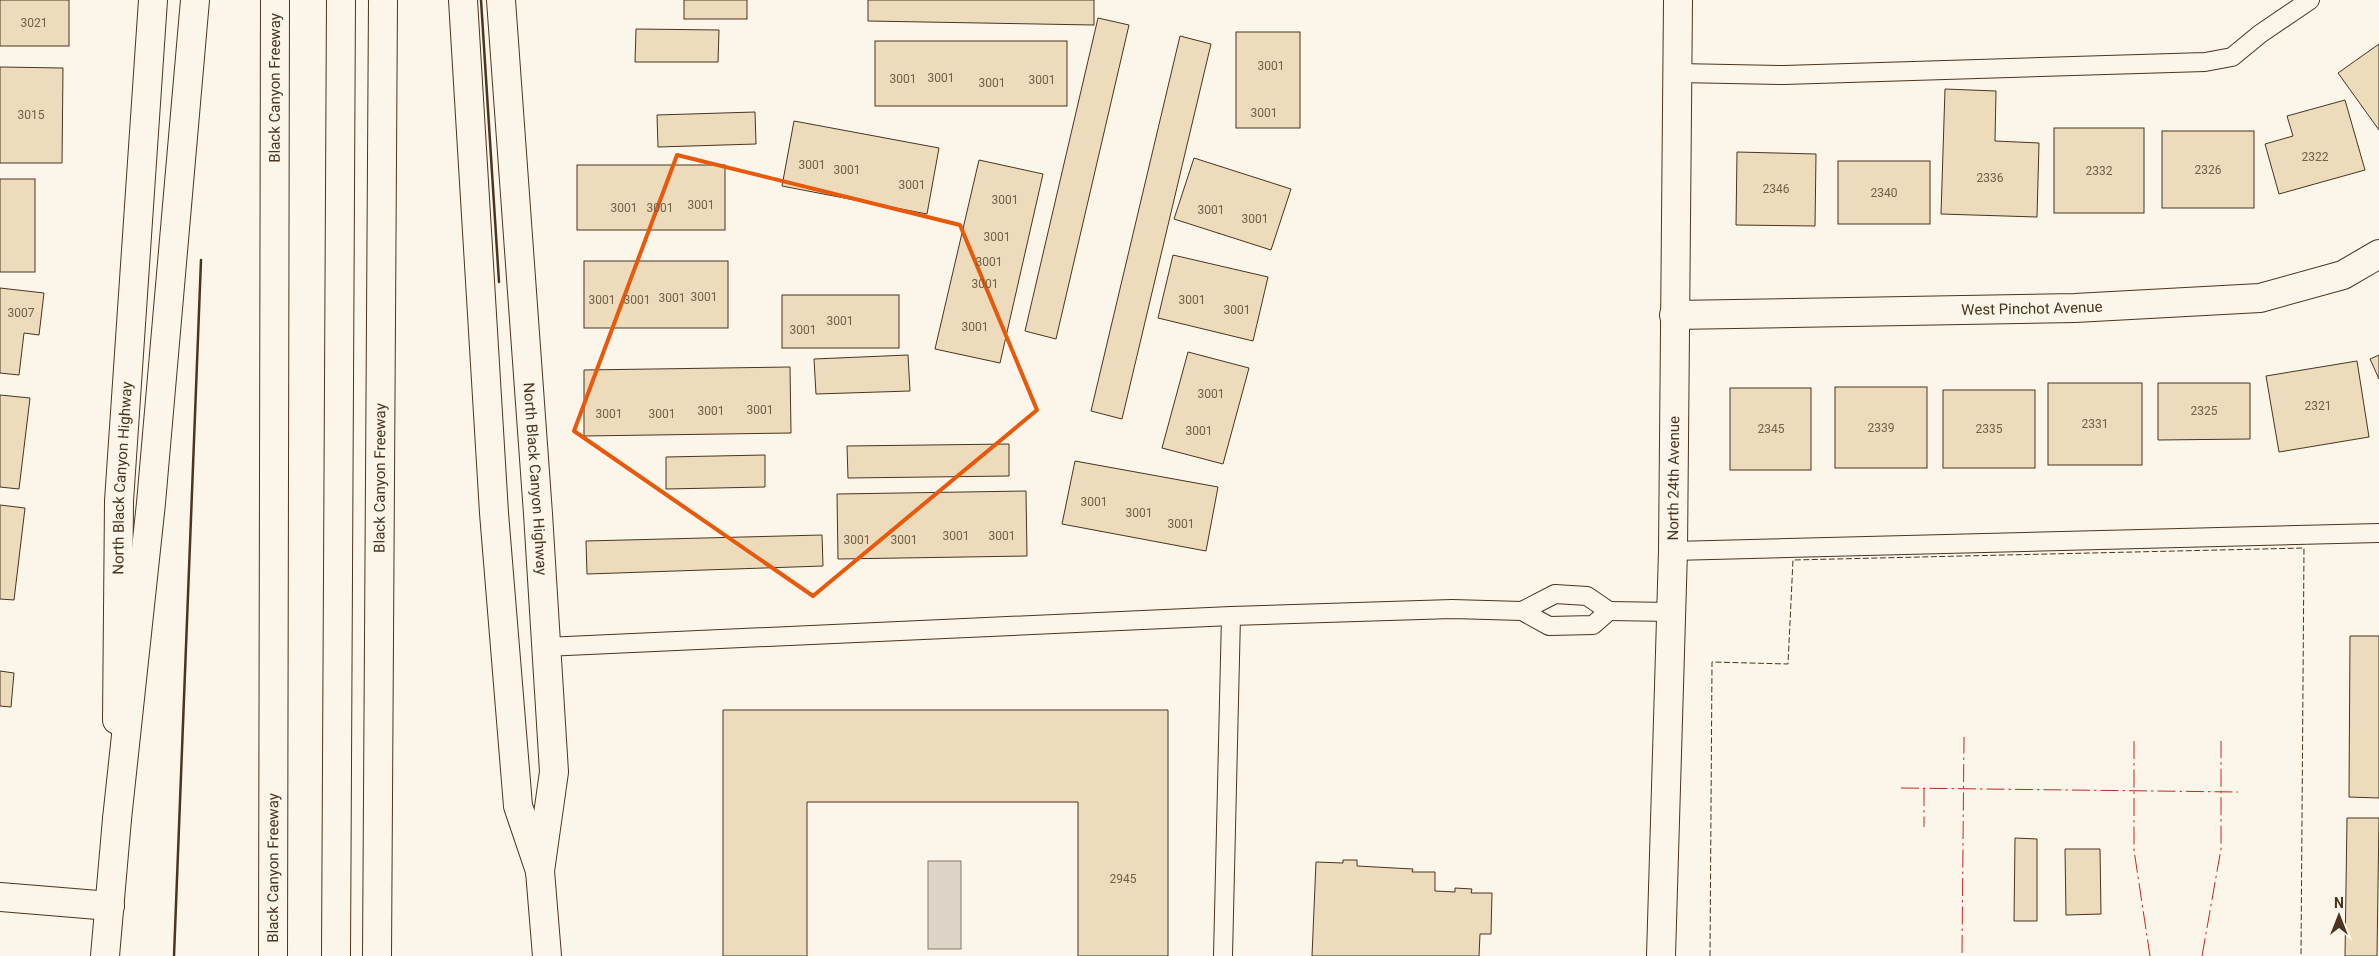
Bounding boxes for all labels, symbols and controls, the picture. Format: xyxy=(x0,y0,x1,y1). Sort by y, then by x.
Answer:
street label: Black Canyon Freeway xyxy=(266,13,284,163)
house number: 3021 xyxy=(21,16,47,30)
house number: 3001 xyxy=(1258,59,1284,73)
house number: 3001 xyxy=(928,71,954,85)
house number: 3001 xyxy=(890,72,916,86)
house number: 3001 xyxy=(1029,73,1055,87)
house number: 3001 xyxy=(979,76,1005,90)
house number: 3001 xyxy=(1251,106,1277,120)
house number: 3015 xyxy=(18,108,45,122)
house number: 2322 xyxy=(2302,150,2329,164)
house number: 3001 xyxy=(799,158,825,172)
house number: 3001 xyxy=(834,163,860,177)
house number: 2326 xyxy=(2195,163,2222,177)
house number: 2332 xyxy=(2086,164,2113,178)
house number: 2336 xyxy=(1977,171,2004,185)
house number: 3001 xyxy=(899,178,925,192)
house number: 2346 xyxy=(1763,182,1790,196)
house number: 2340 xyxy=(1871,186,1898,200)
house number: 3001 xyxy=(992,193,1018,207)
house number: 3001 xyxy=(688,198,714,212)
house number: 3001 xyxy=(611,201,637,215)
house number: 3001 xyxy=(647,201,673,215)
house number: 3001 xyxy=(1198,203,1224,217)
house number: 3001 xyxy=(1242,212,1268,226)
house number: 3001 xyxy=(984,230,1010,244)
house number: 3001 xyxy=(976,255,1002,269)
house number: 3001 xyxy=(972,277,998,291)
house number: 3001 xyxy=(691,290,717,304)
house number: 3001 xyxy=(659,291,685,305)
house number: 3001 xyxy=(589,293,615,307)
house number: 3001 xyxy=(624,293,650,307)
house number: 3001 xyxy=(1179,293,1205,307)
street label: West Pinchot Avenue xyxy=(1961,298,2103,319)
house number: 3001 xyxy=(1224,303,1250,317)
house number: 3007 xyxy=(8,306,35,320)
house number: 3001 xyxy=(827,314,853,328)
house number: 3001 xyxy=(962,320,988,334)
house number: 3001 xyxy=(790,323,816,337)
street label: North Black Canyon Highway xyxy=(109,381,136,575)
street label: North Black Canyon Highway xyxy=(520,382,551,576)
house number: 3001 xyxy=(1198,387,1224,401)
house number: 2321 xyxy=(2305,399,2331,413)
street label: Black Canyon Freeway xyxy=(371,403,389,553)
house number: 3001 xyxy=(747,403,773,417)
house number: 3001 xyxy=(698,404,724,418)
house number: 2325 xyxy=(2191,404,2218,418)
house number: 3001 xyxy=(596,407,622,421)
house number: 3001 xyxy=(649,407,675,421)
street label: North 24th Avenue xyxy=(1664,416,1683,541)
house number: 2331 xyxy=(2082,417,2108,431)
house number: 2339 xyxy=(1868,421,1894,435)
house number: 2345 xyxy=(1758,422,1785,436)
house number: 2335 xyxy=(1976,422,2003,436)
house number: 3001 xyxy=(1186,424,1212,438)
house number: 3001 xyxy=(1081,495,1107,509)
house number: 3001 xyxy=(1126,506,1152,520)
house number: 3001 xyxy=(1168,517,1194,531)
house number: 3001 xyxy=(943,529,969,543)
house number: 3001 xyxy=(989,529,1015,543)
house number: 3001 xyxy=(844,533,870,547)
house number: 3001 xyxy=(891,533,917,547)
street label: Black Canyon Freeway xyxy=(264,793,282,943)
house number: 2945 xyxy=(1110,872,1137,886)
north arrow xyxy=(2314,891,2364,941)
text: N xyxy=(2334,895,2344,911)

